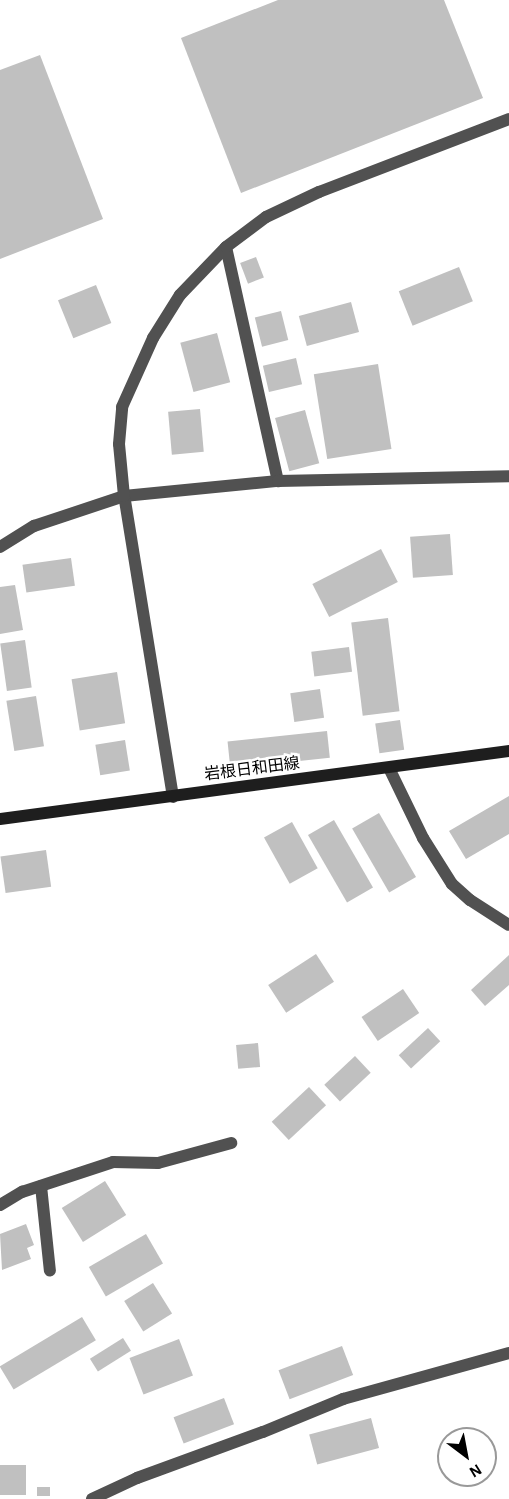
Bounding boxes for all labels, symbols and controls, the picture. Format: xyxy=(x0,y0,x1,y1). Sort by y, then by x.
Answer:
street label: 岩根日和田線 xyxy=(203,754,301,784)
north arrow xyxy=(437,1427,497,1487)
text: N xyxy=(467,1461,484,1480)

